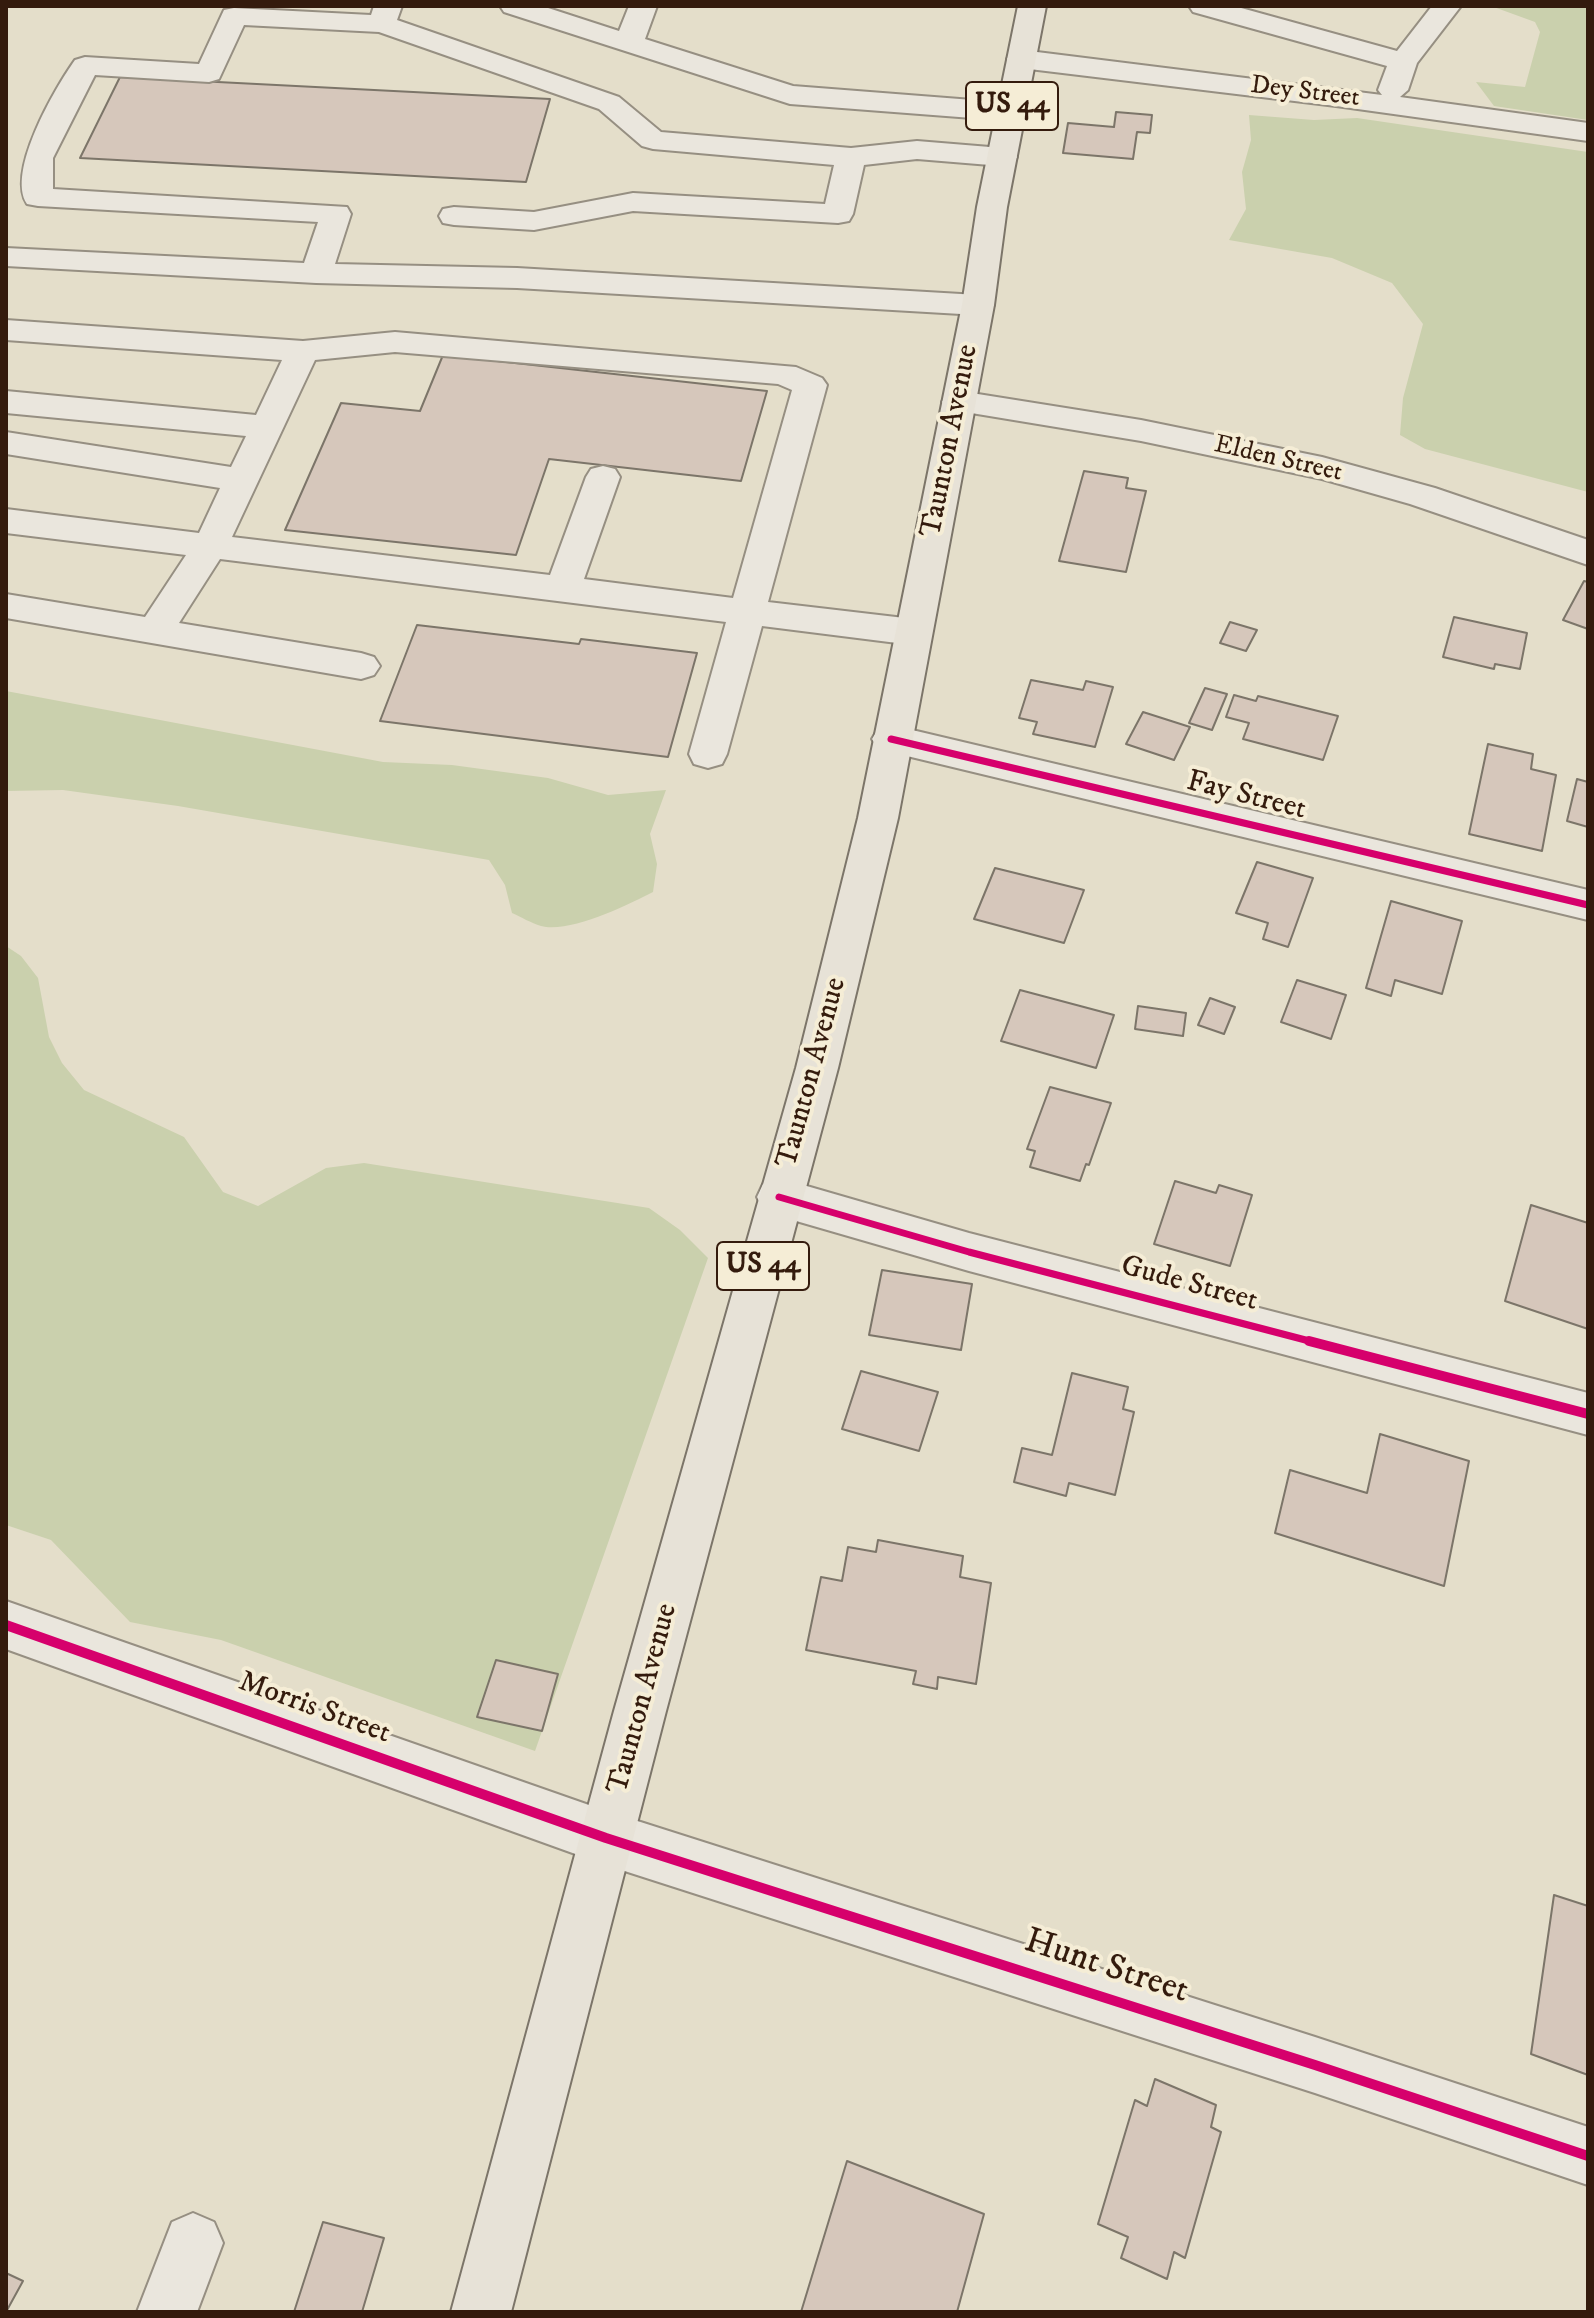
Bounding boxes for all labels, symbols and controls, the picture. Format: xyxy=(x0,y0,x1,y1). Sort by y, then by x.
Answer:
street label: Dey Street xyxy=(1249,71,1361,115)
road number: US 44 xyxy=(966,82,1058,130)
street label: Taunton Avenue xyxy=(915,342,987,540)
street label: Elden Street xyxy=(1211,430,1345,490)
street label: Fay Street xyxy=(1183,765,1309,829)
street label: Taunton Avenue xyxy=(770,974,856,1172)
road number: US 44 xyxy=(717,1242,809,1290)
street label: Gude Street xyxy=(1117,1249,1261,1321)
street label: Taunton Avenue xyxy=(601,1600,687,1798)
street label: Morris Street xyxy=(233,1665,395,1753)
street label: Hunt Street xyxy=(1018,1921,1194,2015)

